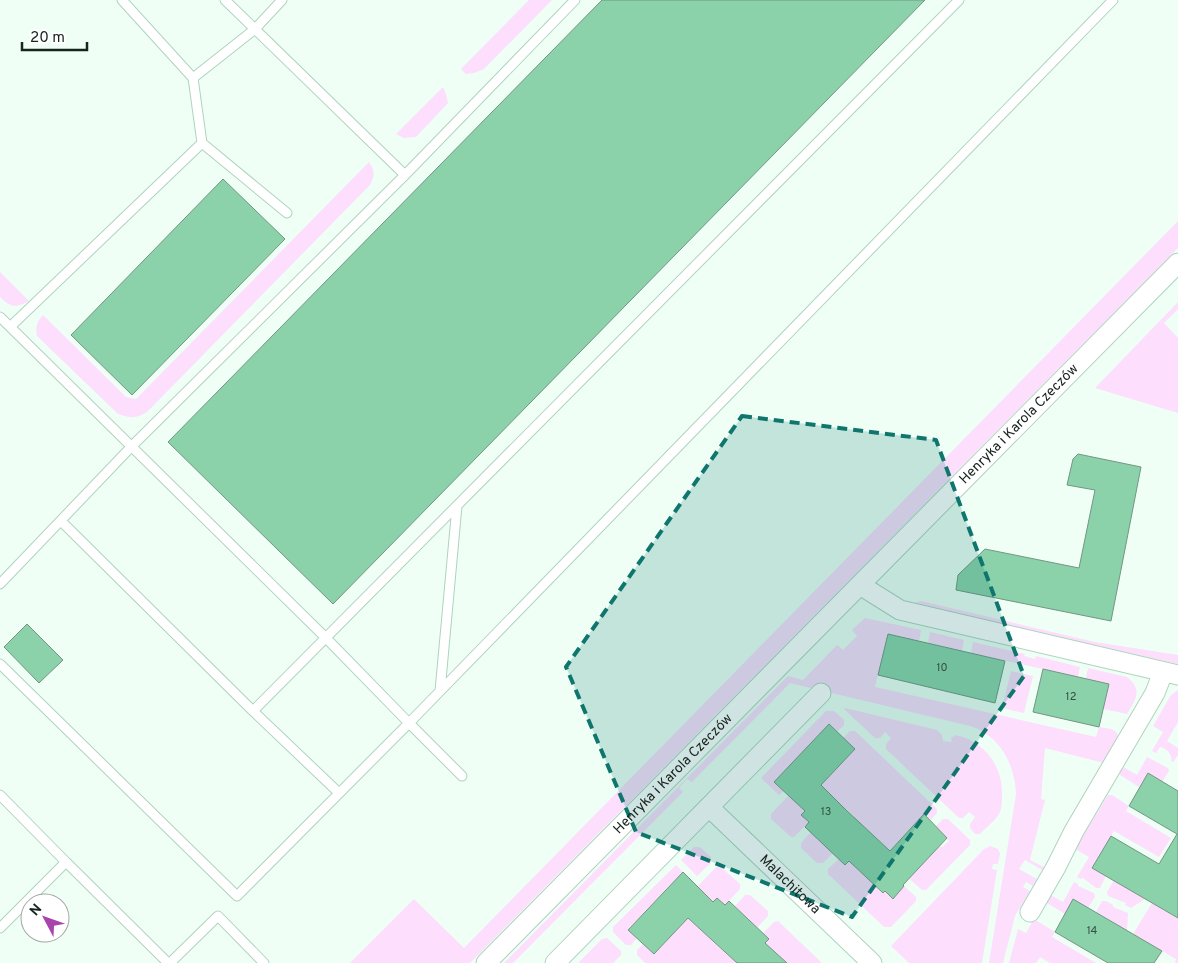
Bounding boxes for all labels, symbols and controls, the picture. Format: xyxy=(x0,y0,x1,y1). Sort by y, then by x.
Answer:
scale bar xyxy=(22,20,88,52)
text: 20 m xyxy=(30,29,65,48)
street label: Henryka i Karola Czeczów xyxy=(956,360,1082,488)
house number: 10 xyxy=(936,661,948,675)
house number: 12 xyxy=(1066,690,1076,704)
street label: Henryka i Karola Czeczów xyxy=(610,710,736,838)
house number: 13 xyxy=(821,805,831,819)
street label: Malachitowa xyxy=(756,851,824,918)
north arrow xyxy=(20,893,70,943)
text: N xyxy=(27,901,46,920)
house number: 14 xyxy=(1087,924,1098,938)

